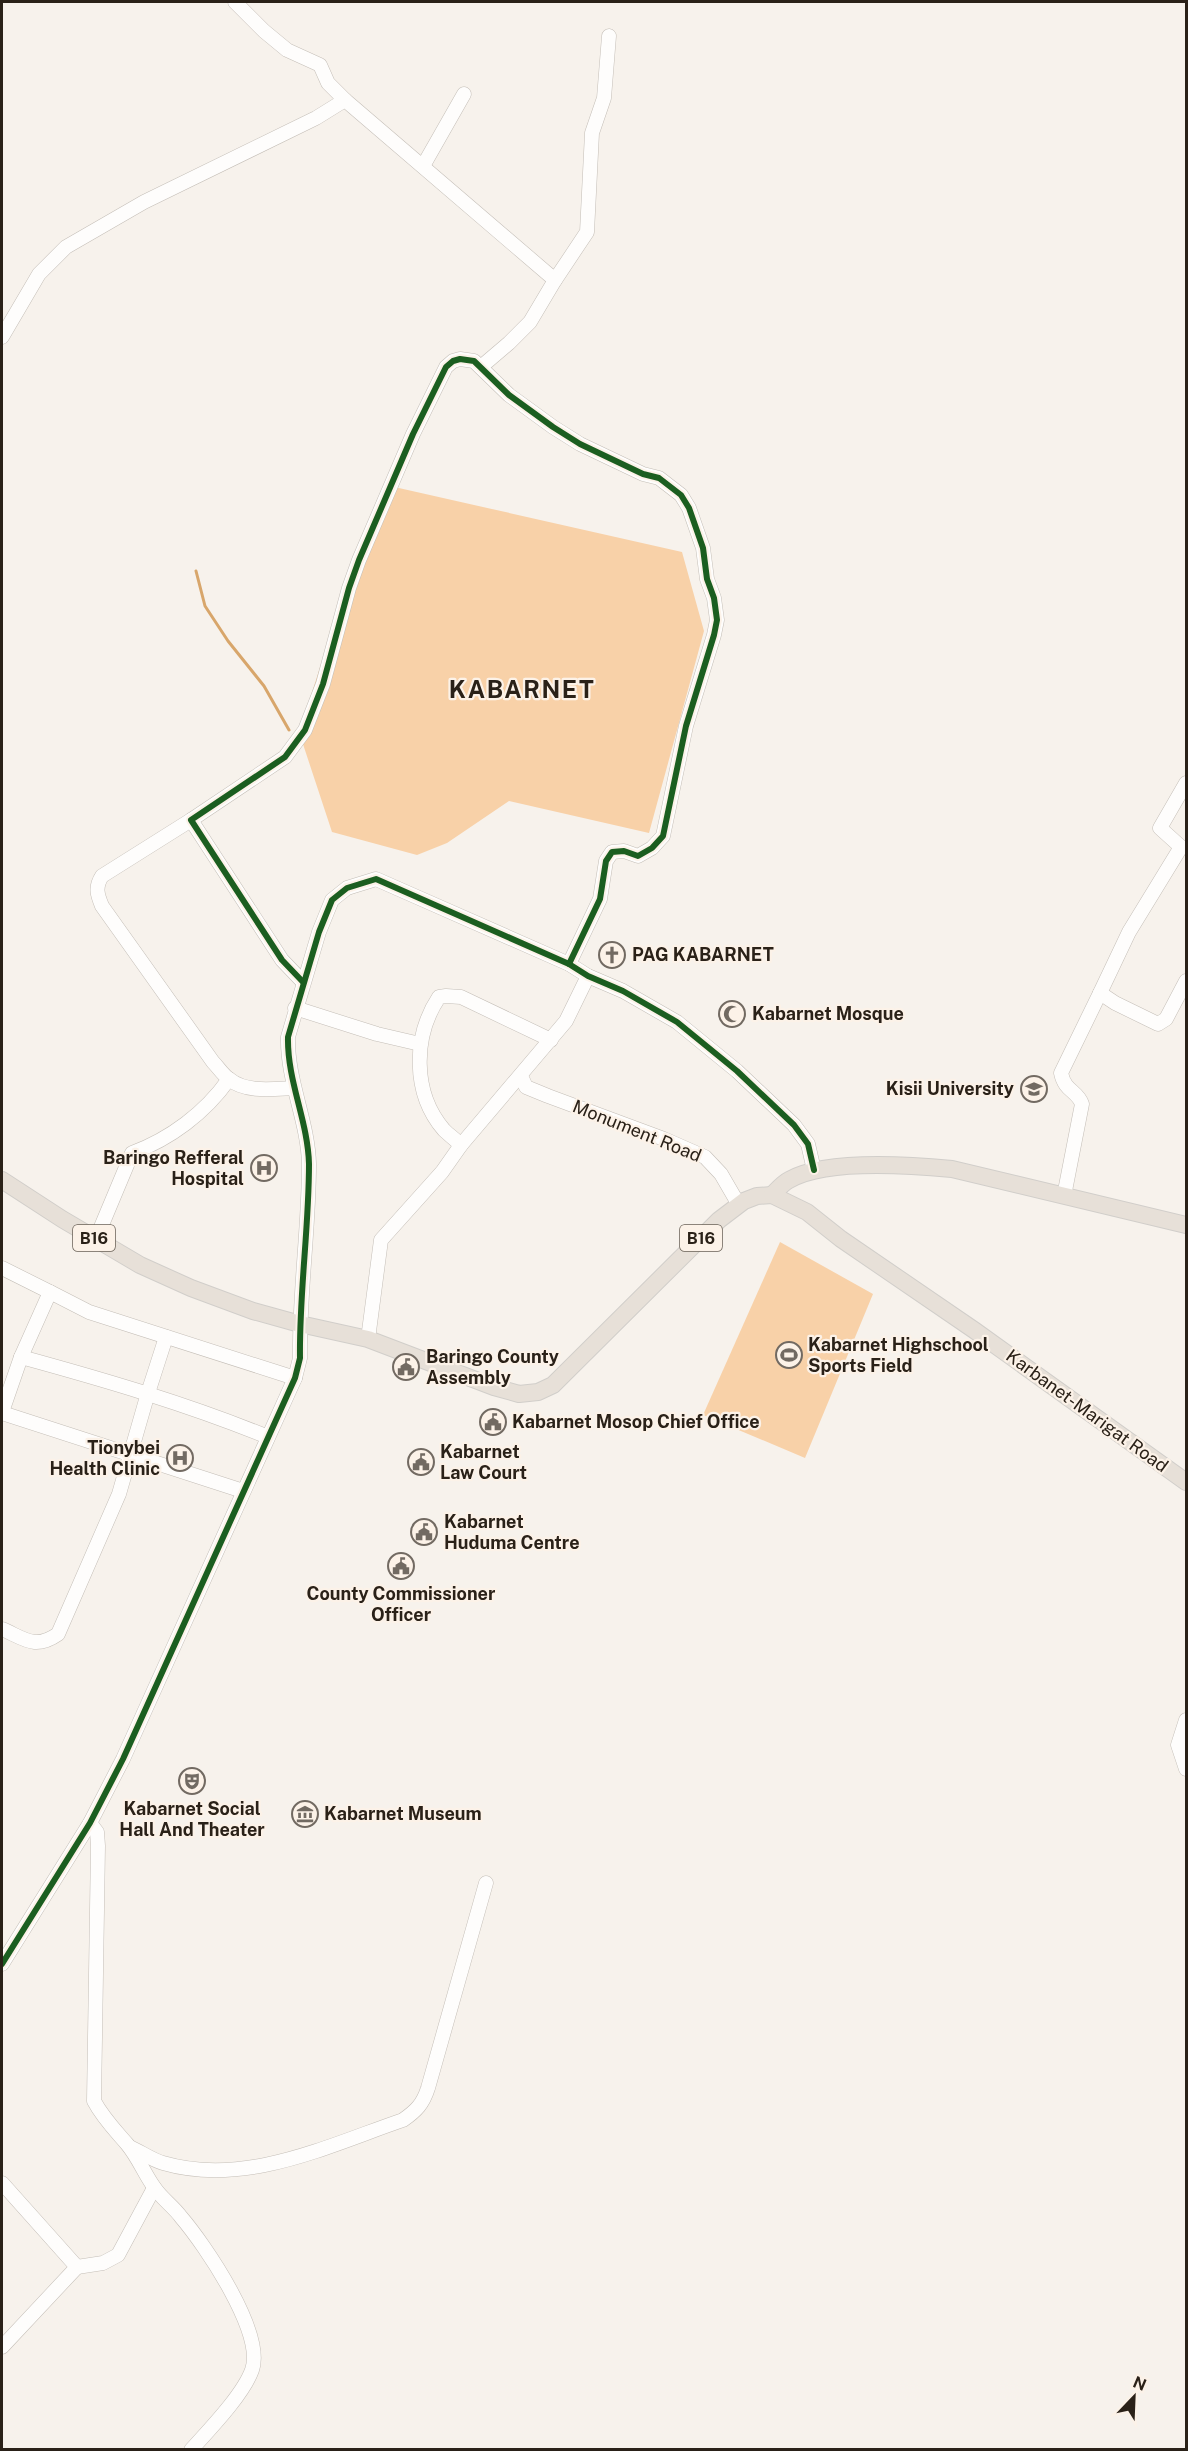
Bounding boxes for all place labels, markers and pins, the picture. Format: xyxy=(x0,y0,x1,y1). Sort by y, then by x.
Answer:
church icon: PAG KABARNET xyxy=(597,940,627,970)
place label: PAG KABARNET xyxy=(632,944,774,965)
mosque icon: Kabarnet Mosque xyxy=(717,999,747,1029)
place label: Kabarnet Mosque xyxy=(752,1003,904,1024)
school or university icon: Kisii University xyxy=(1019,1074,1049,1104)
place label: Kisii University xyxy=(886,1078,1014,1099)
place label: Baringo Refferal Hospital xyxy=(103,1147,244,1189)
hospital icon: Baringo Refferal Hospital xyxy=(249,1153,279,1183)
place label: Kabarnet Highschool Sports Field xyxy=(808,1334,989,1376)
sports icon: Kabarnet Highschool Sports Field xyxy=(774,1340,804,1370)
place label: Baringo County Assembly xyxy=(426,1346,559,1388)
public building icon: Baringo County Assembly xyxy=(391,1352,421,1382)
public building icon: Kabarnet Mosop Chief Office xyxy=(478,1407,508,1437)
place label: Kabarnet Mosop Chief Office xyxy=(512,1411,760,1432)
place label: Tionybei Health Clinic xyxy=(49,1437,160,1479)
place label: Kabarnet Law Court xyxy=(440,1441,527,1483)
hospital icon: Tionybei Health Clinic xyxy=(165,1443,195,1473)
public building icon: Kabarnet Law Court xyxy=(406,1447,436,1477)
place label: Kabarnet Huduma Centre xyxy=(444,1511,580,1553)
public building icon: Kabarnet Huduma Centre xyxy=(409,1517,439,1547)
public building icon: County Commissioner Officer xyxy=(386,1551,416,1581)
place label: County Commissioner Officer xyxy=(307,1583,496,1625)
theatre icon: Kabarnet Social Hall And Theater xyxy=(177,1766,207,1796)
place label: Kabarnet Social Hall And Theater xyxy=(119,1798,265,1840)
museum icon: Kabarnet Museum xyxy=(290,1799,320,1829)
place label: Kabarnet Museum xyxy=(324,1803,482,1824)

